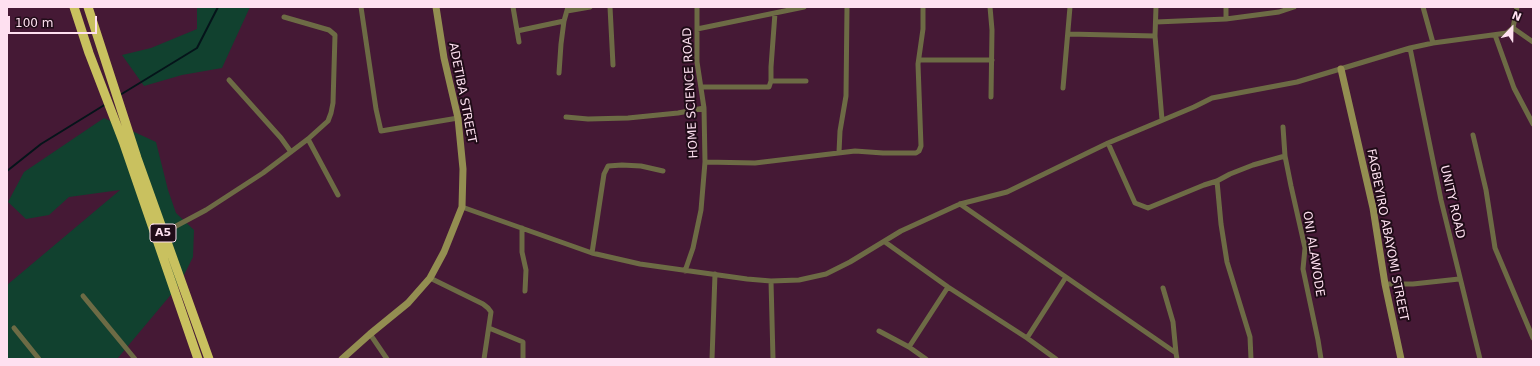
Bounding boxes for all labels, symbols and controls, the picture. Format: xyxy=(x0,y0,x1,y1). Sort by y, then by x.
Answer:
scale bar xyxy=(10,8,99,34)
north arrow xyxy=(1492,8,1532,48)
text: N xyxy=(1510,9,1523,24)
text: 100 m xyxy=(15,16,53,30)
street label: HOME SCIENCE ROAD xyxy=(680,27,702,159)
street label: ADETIBA STREET xyxy=(445,42,479,144)
street label: FAGBEYIRO ABAYOMI STREET xyxy=(1363,148,1411,322)
street label: UNITY ROAD xyxy=(1437,164,1467,240)
street label: ONI ALAWODE xyxy=(1299,210,1327,298)
road number: A5 xyxy=(150,224,176,242)

